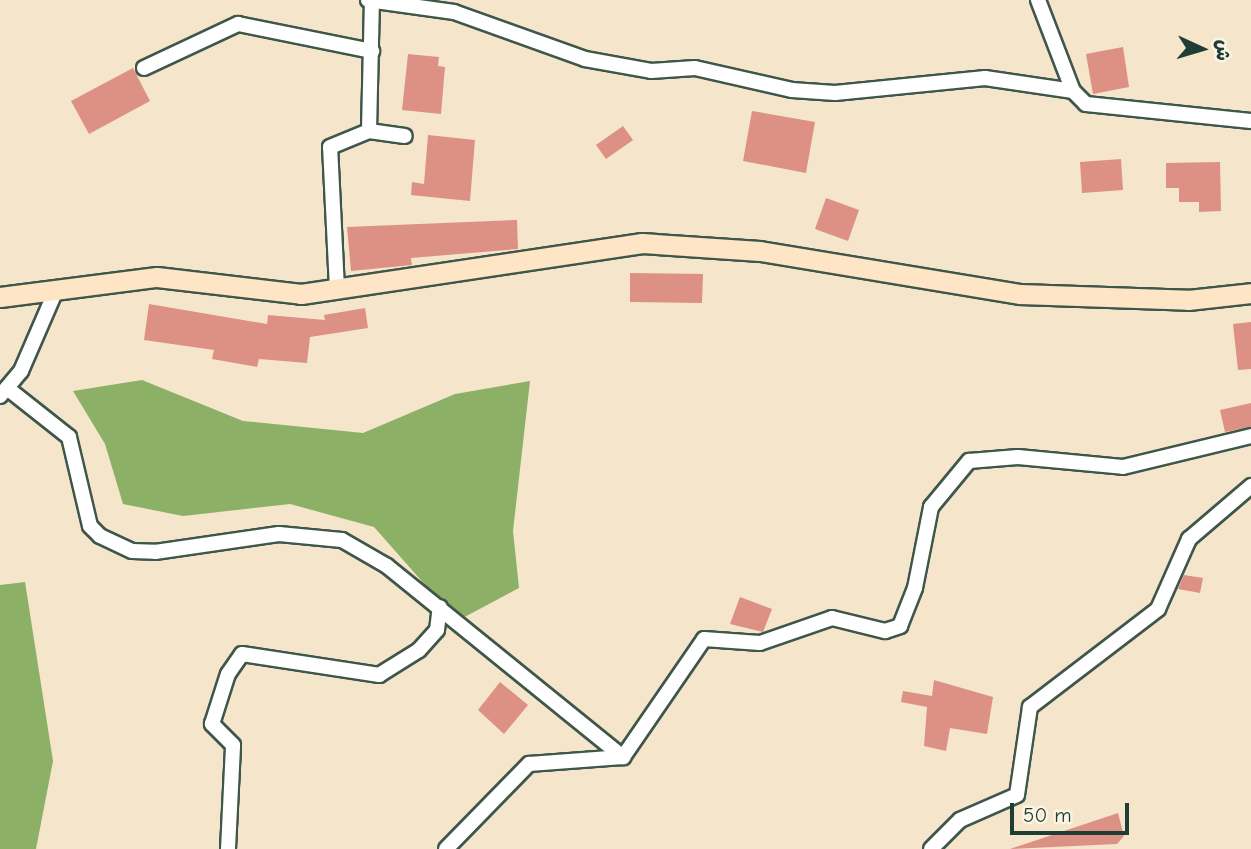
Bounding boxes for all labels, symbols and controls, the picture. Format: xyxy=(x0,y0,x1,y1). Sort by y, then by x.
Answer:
north arrow xyxy=(1167,14,1237,84)
text: ش xyxy=(1211,39,1235,62)
scale bar xyxy=(1013,790,1132,834)
text: 50 m xyxy=(1023,803,1072,827)

